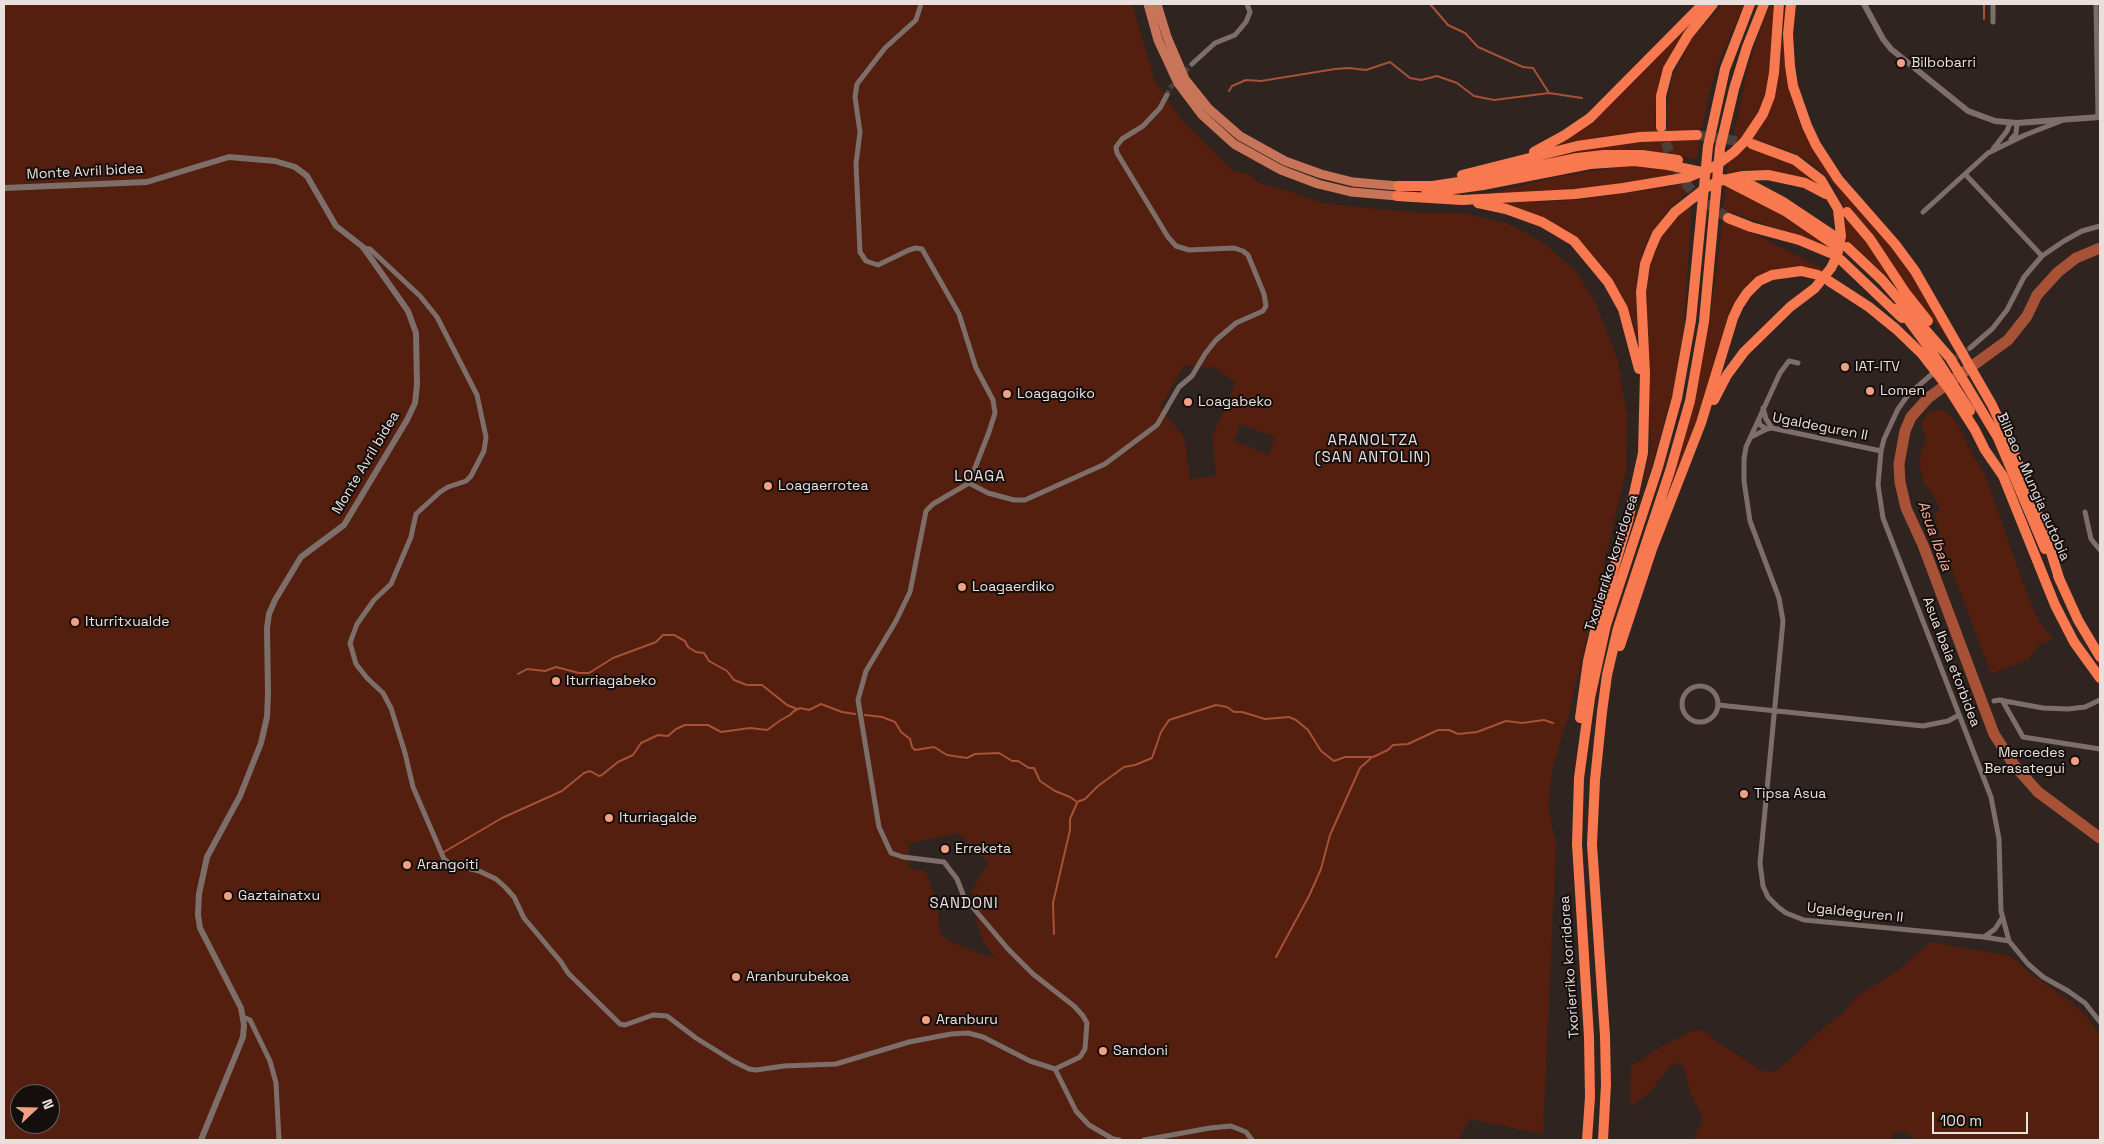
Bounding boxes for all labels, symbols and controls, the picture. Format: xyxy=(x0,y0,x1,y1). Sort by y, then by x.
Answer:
place label: Bilbobarri xyxy=(1911,55,1976,71)
marker: Bilbobarri xyxy=(1895,57,1907,69)
street label: Monte Avril bidea xyxy=(26,161,144,183)
place label: IAT-ITV xyxy=(1855,359,1900,375)
marker: IAT-ITV xyxy=(1839,361,1851,373)
place label: Lomen xyxy=(1880,383,1925,399)
marker: Lomen xyxy=(1864,385,1876,397)
place label: Loagagoiko xyxy=(1017,386,1095,402)
marker: Loagagoiko xyxy=(1001,388,1013,400)
place label: Loagabeko xyxy=(1198,394,1272,410)
marker: Loagabeko xyxy=(1182,396,1194,408)
street label: Monte Avril bidea xyxy=(329,409,403,517)
street label: Ugaldeguren II xyxy=(1771,410,1869,444)
street label: Bilbao - Mungia autobia xyxy=(1993,410,2073,564)
district label: ARANOLTZA (SAN ANTOLIN) xyxy=(1313,432,1433,467)
district label: LOAGA xyxy=(954,468,1006,486)
place label: Loagaerrotea xyxy=(778,478,868,494)
marker: Loagaerrotea xyxy=(762,480,774,492)
street label: Txorierriko korridorea xyxy=(1582,492,1642,634)
water label: Asua Ibaia xyxy=(1913,499,1955,573)
place label: Loagaerdiko xyxy=(972,579,1055,595)
marker: Loagaerdiko xyxy=(956,581,968,593)
street label: Asua Ibaia etorbidea xyxy=(1918,595,1984,729)
place label: Iturritxualde xyxy=(85,614,170,630)
marker: Iturritxualde xyxy=(69,616,81,628)
place label: Iturriagabeko xyxy=(566,673,656,689)
marker: Iturriagabeko xyxy=(550,675,562,687)
place label: Mercedes Berasategui xyxy=(1984,745,2065,778)
marker: Mercedes Berasategui xyxy=(2069,755,2081,767)
place label: Tipsa Asua xyxy=(1754,786,1826,802)
marker: Tipsa Asua xyxy=(1738,788,1750,800)
place label: Iturriagalde xyxy=(619,810,697,826)
marker: Iturriagalde xyxy=(603,812,615,824)
place label: Erreketa xyxy=(955,841,1011,857)
marker: Erreketa xyxy=(939,843,951,855)
place label: Arangoiti xyxy=(417,857,478,873)
marker: Arangoiti xyxy=(401,859,413,871)
place label: Gaztainatxu xyxy=(238,888,320,904)
marker: Gaztainatxu xyxy=(222,890,234,902)
district label: SANDONI xyxy=(929,895,999,913)
street label: Txorierriko korridorea xyxy=(1557,895,1583,1039)
street label: Ugaldeguren II xyxy=(1806,900,1904,926)
place label: Aranburubekoa xyxy=(746,969,849,985)
marker: Aranburubekoa xyxy=(730,971,742,983)
place label: Aranburu xyxy=(936,1012,998,1028)
marker: Aranburu xyxy=(920,1014,932,1026)
place label: Sandoni xyxy=(1113,1043,1168,1059)
marker: Sandoni xyxy=(1097,1045,1109,1057)
north arrow xyxy=(10,1084,60,1134)
text: N xyxy=(38,1096,58,1112)
scale bar xyxy=(1934,1102,2030,1134)
text: 100 m xyxy=(1940,1111,1982,1130)

